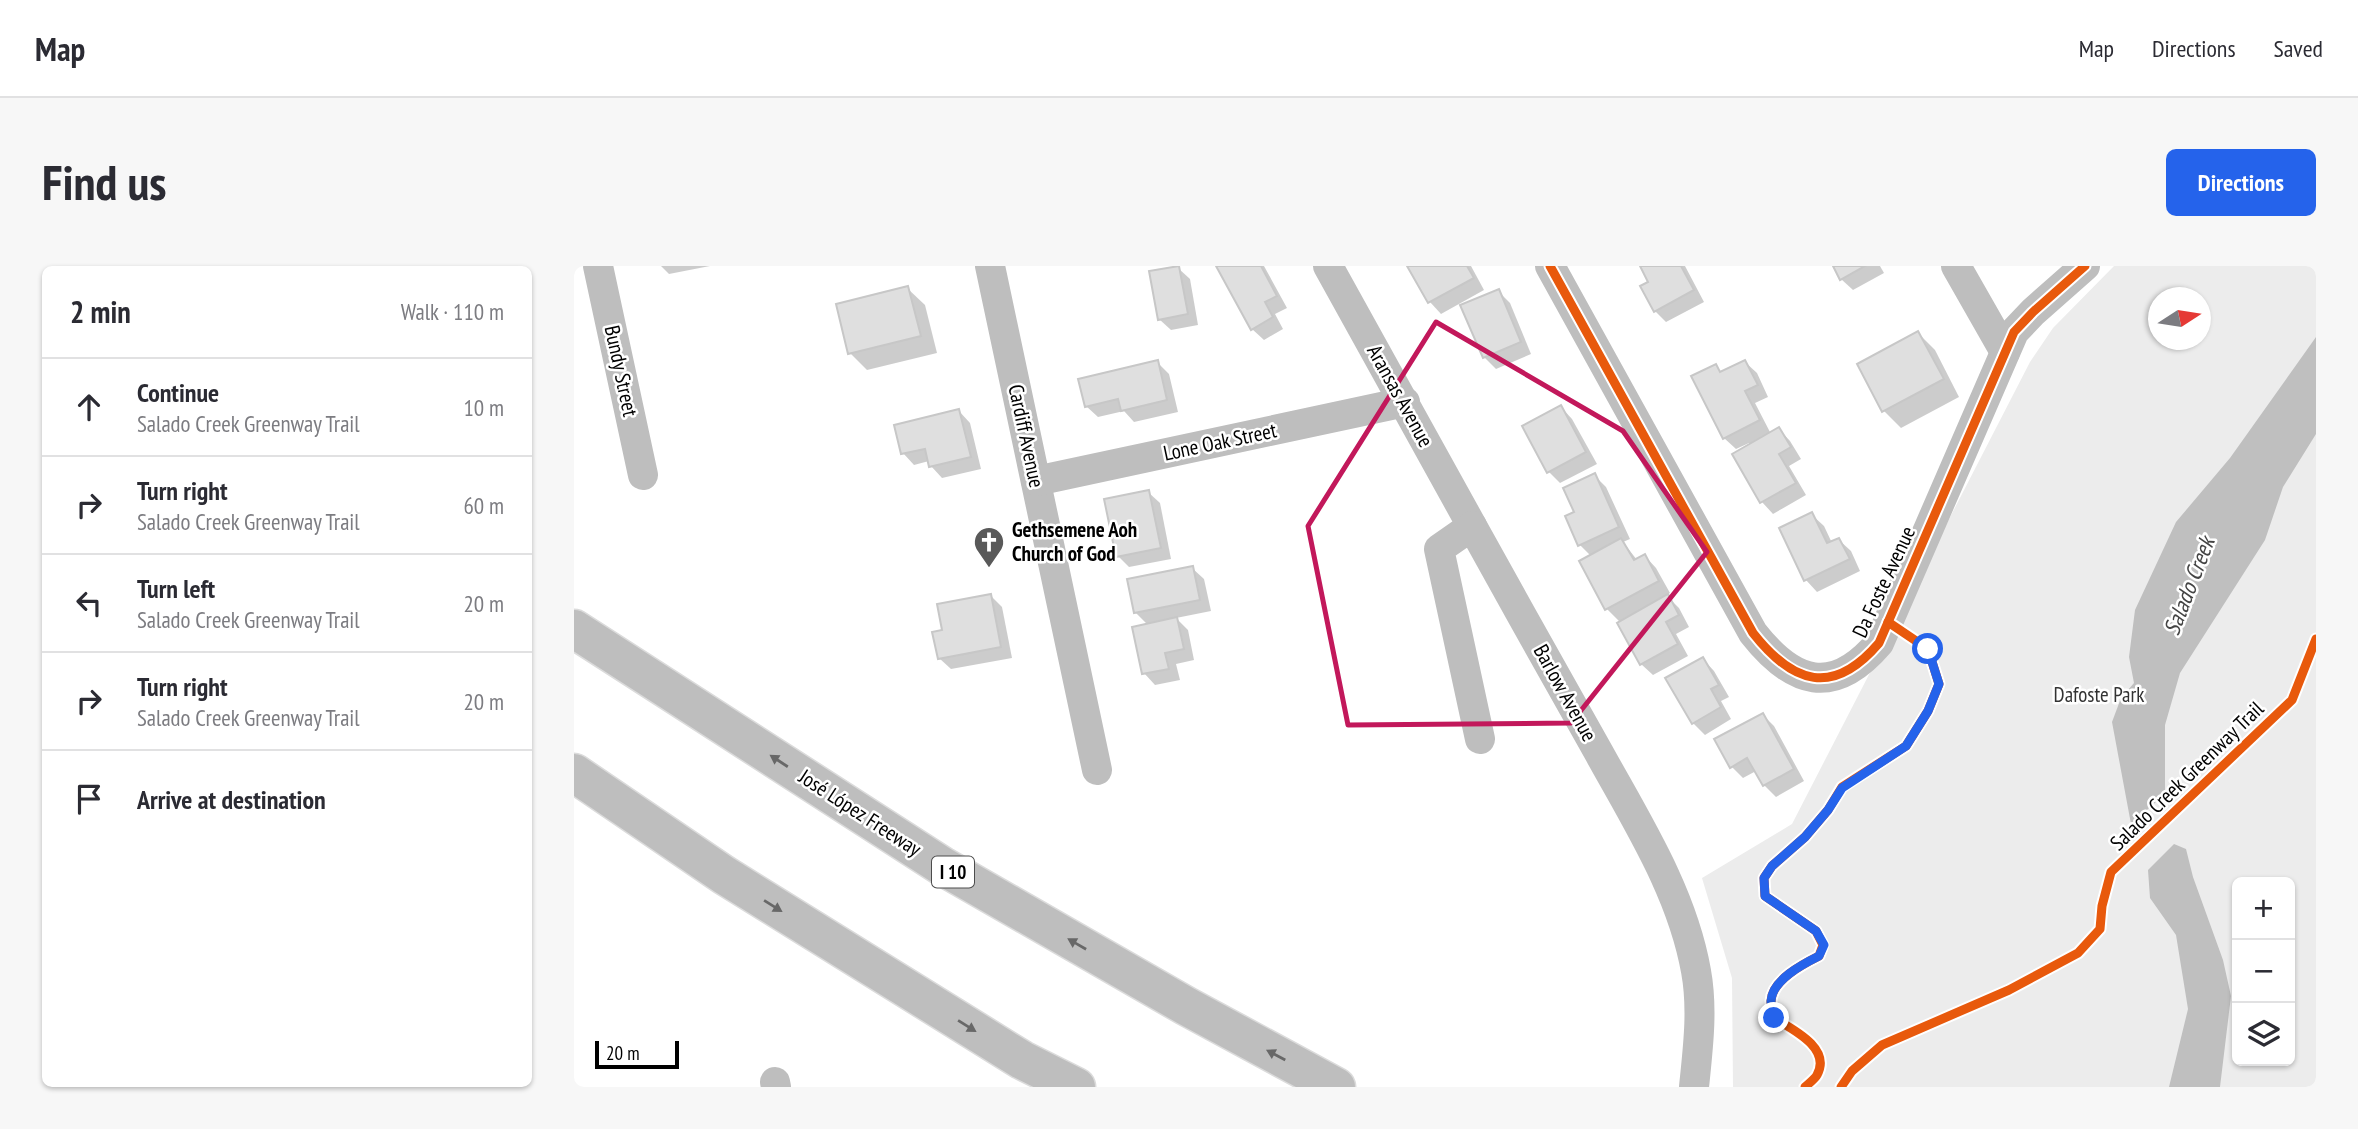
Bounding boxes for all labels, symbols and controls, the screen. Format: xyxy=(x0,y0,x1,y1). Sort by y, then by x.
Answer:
text: Map xyxy=(35,27,85,70)
text: Map xyxy=(2079,33,2114,64)
text: Directions xyxy=(2152,33,2236,64)
text: Saved xyxy=(2274,33,2323,64)
button: Directions xyxy=(2166,149,2316,216)
text: Find us xyxy=(42,150,166,214)
north arrow xyxy=(2148,287,2211,350)
text: 2 min xyxy=(70,292,131,331)
text: Walk · 110 m xyxy=(401,297,504,326)
street label: Bundy Street xyxy=(599,323,644,419)
street label: Aransas Avenue xyxy=(1361,340,1440,452)
text: Continue xyxy=(137,376,219,409)
street label: Cardiff Avenue xyxy=(1002,382,1051,490)
icon: ahead xyxy=(70,388,108,426)
text: 10 m xyxy=(463,393,504,422)
text: Salado Creek Greenway Trail xyxy=(137,409,360,438)
street label: Lone Oak Street xyxy=(1161,416,1279,467)
text: Turn right xyxy=(137,474,228,507)
icon: right xyxy=(70,486,108,524)
text: 60 m xyxy=(463,491,504,520)
text: Salado Creek Greenway Trail xyxy=(137,507,360,536)
place label: Gethsemene Aoh Church of God xyxy=(1012,516,1137,567)
street label: Da Foste Avenue xyxy=(1846,522,1921,642)
church icon: Gethsemene Aoh Church of God xyxy=(972,525,1006,569)
water label: Salado Creek xyxy=(2157,530,2222,639)
text: Turn left xyxy=(137,572,215,605)
icon: left xyxy=(70,584,108,622)
text: 20 m xyxy=(463,589,504,618)
text: Salado Creek Greenway Trail xyxy=(137,605,360,634)
route start xyxy=(1912,633,1943,664)
street label: Barlow Avenue xyxy=(1528,640,1603,746)
text: Turn right xyxy=(137,670,228,703)
park label: Dafoste Park xyxy=(2054,681,2144,708)
icon: right xyxy=(70,682,108,720)
text: 20 m xyxy=(463,687,504,716)
street label: Salado Creek Greenway Trail xyxy=(2104,695,2269,856)
text: Salado Creek Greenway Trail xyxy=(137,703,360,732)
one-way arrow xyxy=(770,754,788,768)
street label: José López Freeway xyxy=(793,762,927,862)
icon: arrive xyxy=(70,780,108,818)
text: Arrive at destination xyxy=(137,783,326,816)
road number: I 10 xyxy=(932,856,974,888)
map controls xyxy=(2232,877,2295,1066)
button: + xyxy=(2232,877,2295,940)
one-way arrow xyxy=(764,899,783,912)
one-way arrow xyxy=(1068,938,1087,950)
button: − xyxy=(2232,940,2295,1003)
route end xyxy=(1758,1002,1789,1033)
button: layers xyxy=(2232,1003,2295,1066)
one-way arrow xyxy=(957,1019,976,1032)
scale bar xyxy=(595,1038,679,1070)
text: 20 m xyxy=(606,1041,640,1065)
one-way arrow xyxy=(1266,1049,1286,1060)

